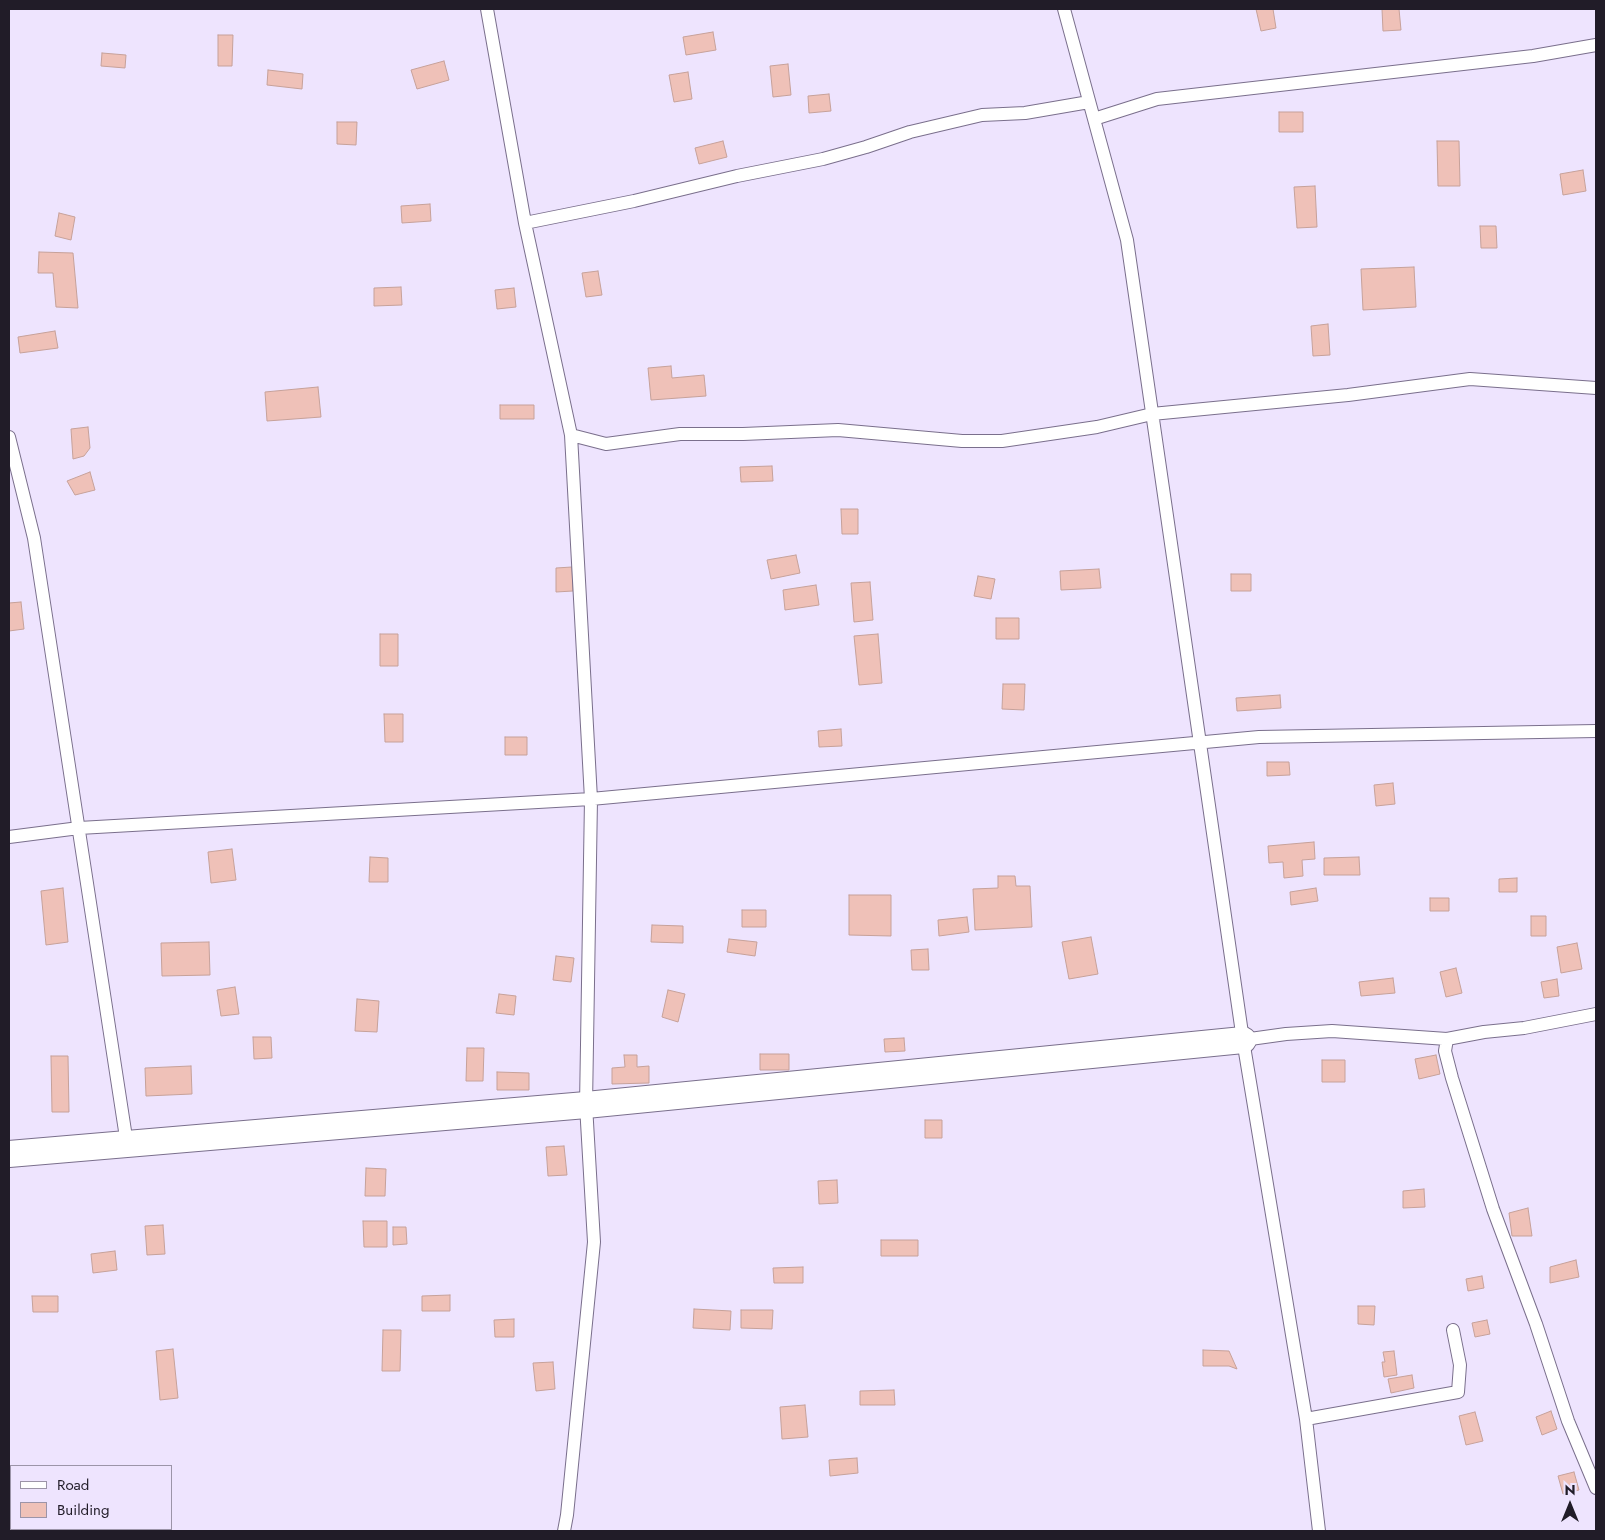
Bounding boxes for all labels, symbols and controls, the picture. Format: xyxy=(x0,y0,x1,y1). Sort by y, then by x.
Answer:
legend xyxy=(10,1465,172,1530)
text: Road xyxy=(57,1474,89,1496)
north arrow xyxy=(1545,1480,1595,1530)
text: N xyxy=(1564,1480,1576,1500)
text: Building xyxy=(57,1499,109,1521)

